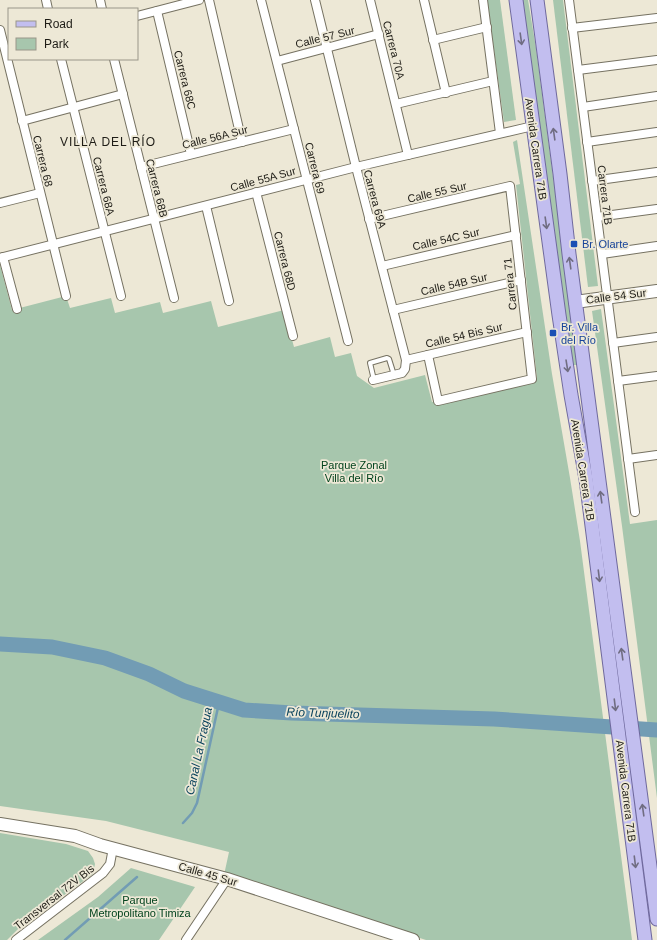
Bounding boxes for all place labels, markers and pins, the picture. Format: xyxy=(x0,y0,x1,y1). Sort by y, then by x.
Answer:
place label: Br. Olarte xyxy=(582,238,628,250)
marker: Br. Olarte xyxy=(569,239,579,249)
place label: Br. Villa del Río xyxy=(561,321,599,346)
marker: Br. Villa del Río xyxy=(548,328,558,338)

